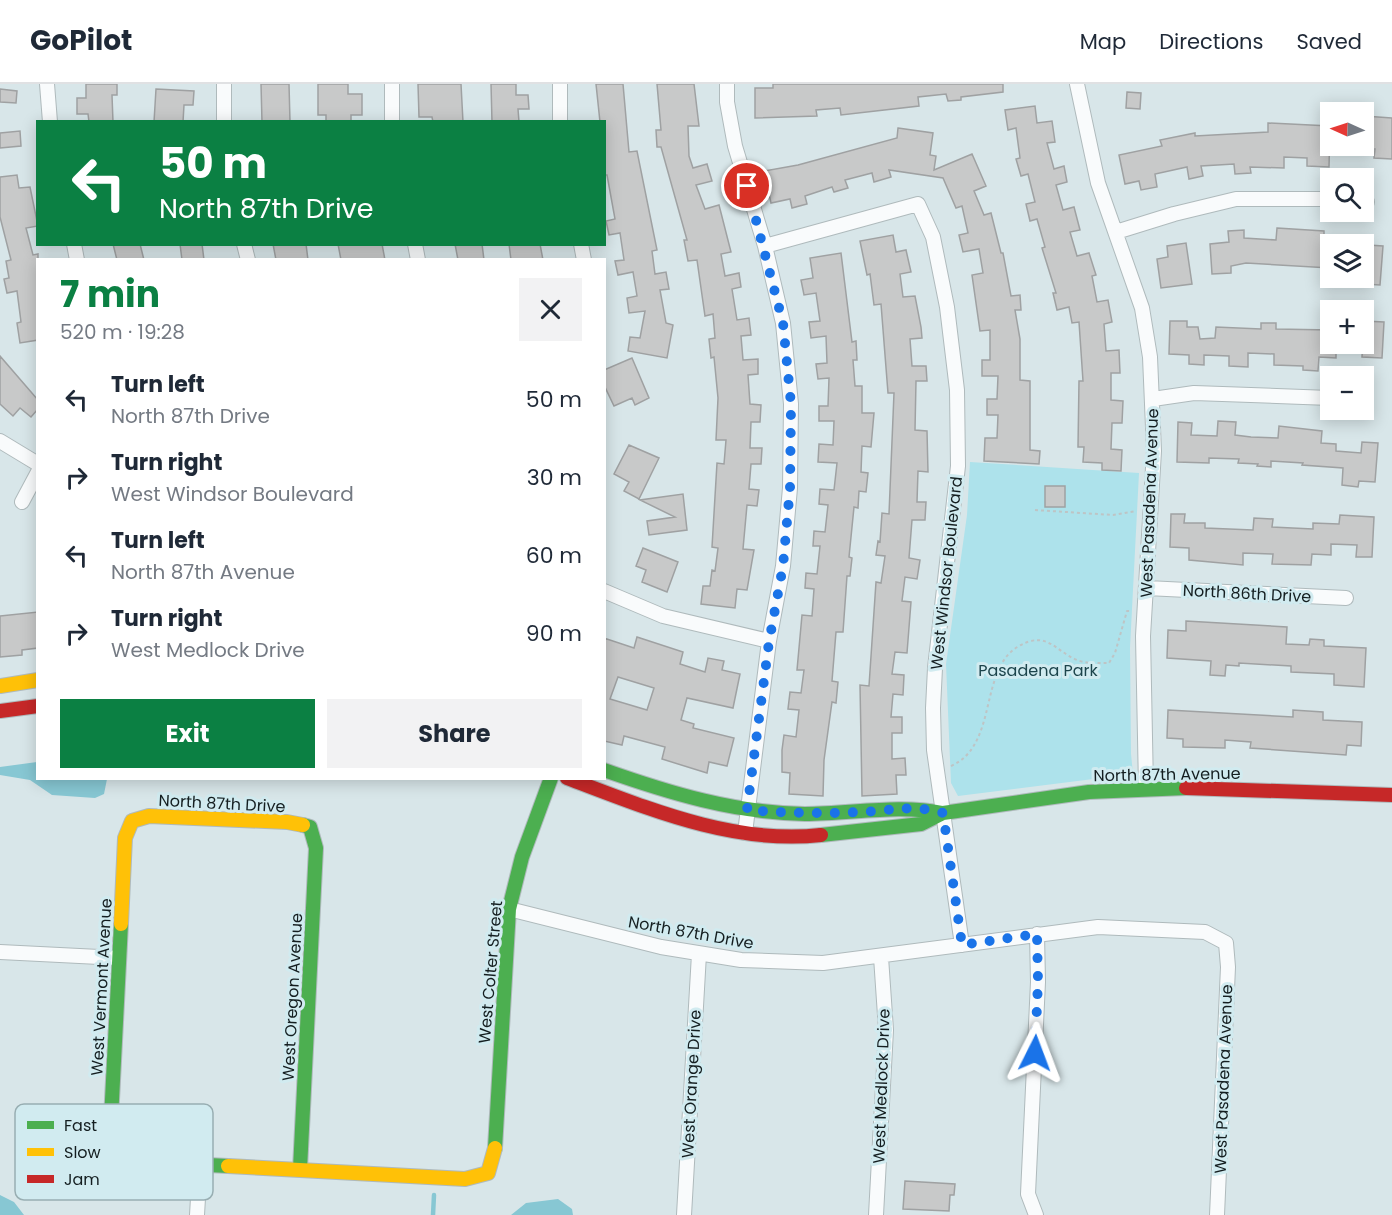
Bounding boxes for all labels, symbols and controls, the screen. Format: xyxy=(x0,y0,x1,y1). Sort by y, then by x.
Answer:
text: GoPilot xyxy=(30,21,132,60)
text: Map xyxy=(1080,27,1126,56)
text: Directions xyxy=(1159,27,1263,56)
text: Saved xyxy=(1296,27,1362,56)
north arrow xyxy=(1320,102,1374,156)
map controls xyxy=(1320,102,1374,420)
text: 50 m xyxy=(159,134,267,193)
icon: left xyxy=(60,144,138,222)
pin xyxy=(721,160,772,211)
button: search xyxy=(1320,168,1374,222)
icon: arrive xyxy=(730,169,763,202)
text: North 87th Drive xyxy=(159,190,373,227)
button: layers xyxy=(1320,234,1374,288)
text: 7 min xyxy=(60,269,160,320)
button: close xyxy=(519,278,582,341)
button: + xyxy=(1320,300,1374,354)
text: 520 m · 19:28 xyxy=(60,318,185,346)
button: − xyxy=(1320,366,1374,420)
text: Turn left xyxy=(111,369,205,400)
icon: left xyxy=(60,383,93,416)
text: 50 m xyxy=(526,384,582,415)
text: North 87th Drive xyxy=(111,402,270,430)
street label: West Pasadena Avenue xyxy=(1135,408,1164,598)
text: Turn right xyxy=(111,447,222,478)
icon: right xyxy=(60,461,93,494)
text: 30 m xyxy=(527,462,582,493)
street label: West Windsor Boulevard xyxy=(925,475,968,671)
text: West Windsor Boulevard xyxy=(111,480,354,508)
text: Turn left xyxy=(111,525,205,556)
icon: left xyxy=(60,539,93,572)
text: 60 m xyxy=(526,540,582,571)
text: North 87th Avenue xyxy=(111,558,295,586)
street label: North 86th Drive xyxy=(1182,579,1312,608)
text: Turn right xyxy=(111,603,222,634)
icon: right xyxy=(60,617,93,650)
text: 90 m xyxy=(526,618,582,649)
text: West Medlock Drive xyxy=(111,636,305,664)
park label: Pasadena Park xyxy=(978,659,1099,682)
button: Exit xyxy=(60,699,315,768)
button: Share xyxy=(327,699,582,768)
street label: North 87th Avenue xyxy=(1093,762,1241,787)
street label: North 87th Drive xyxy=(158,789,286,818)
street label: West Vermont Avenue xyxy=(85,898,118,1076)
street label: West Colter Street xyxy=(473,899,508,1044)
street label: North 87th Drive xyxy=(626,910,756,955)
street label: West Oregon Avenue xyxy=(277,912,308,1082)
street label: West Pasadena Avenue xyxy=(1209,984,1238,1174)
street label: West Medlock Drive xyxy=(867,1008,896,1164)
street label: West Orange Drive xyxy=(676,1009,707,1159)
position arrow xyxy=(1003,1021,1067,1085)
legend xyxy=(15,1104,213,1200)
text: Fast xyxy=(64,1114,97,1137)
text: Slow xyxy=(64,1141,101,1164)
text: Jam xyxy=(64,1168,100,1191)

